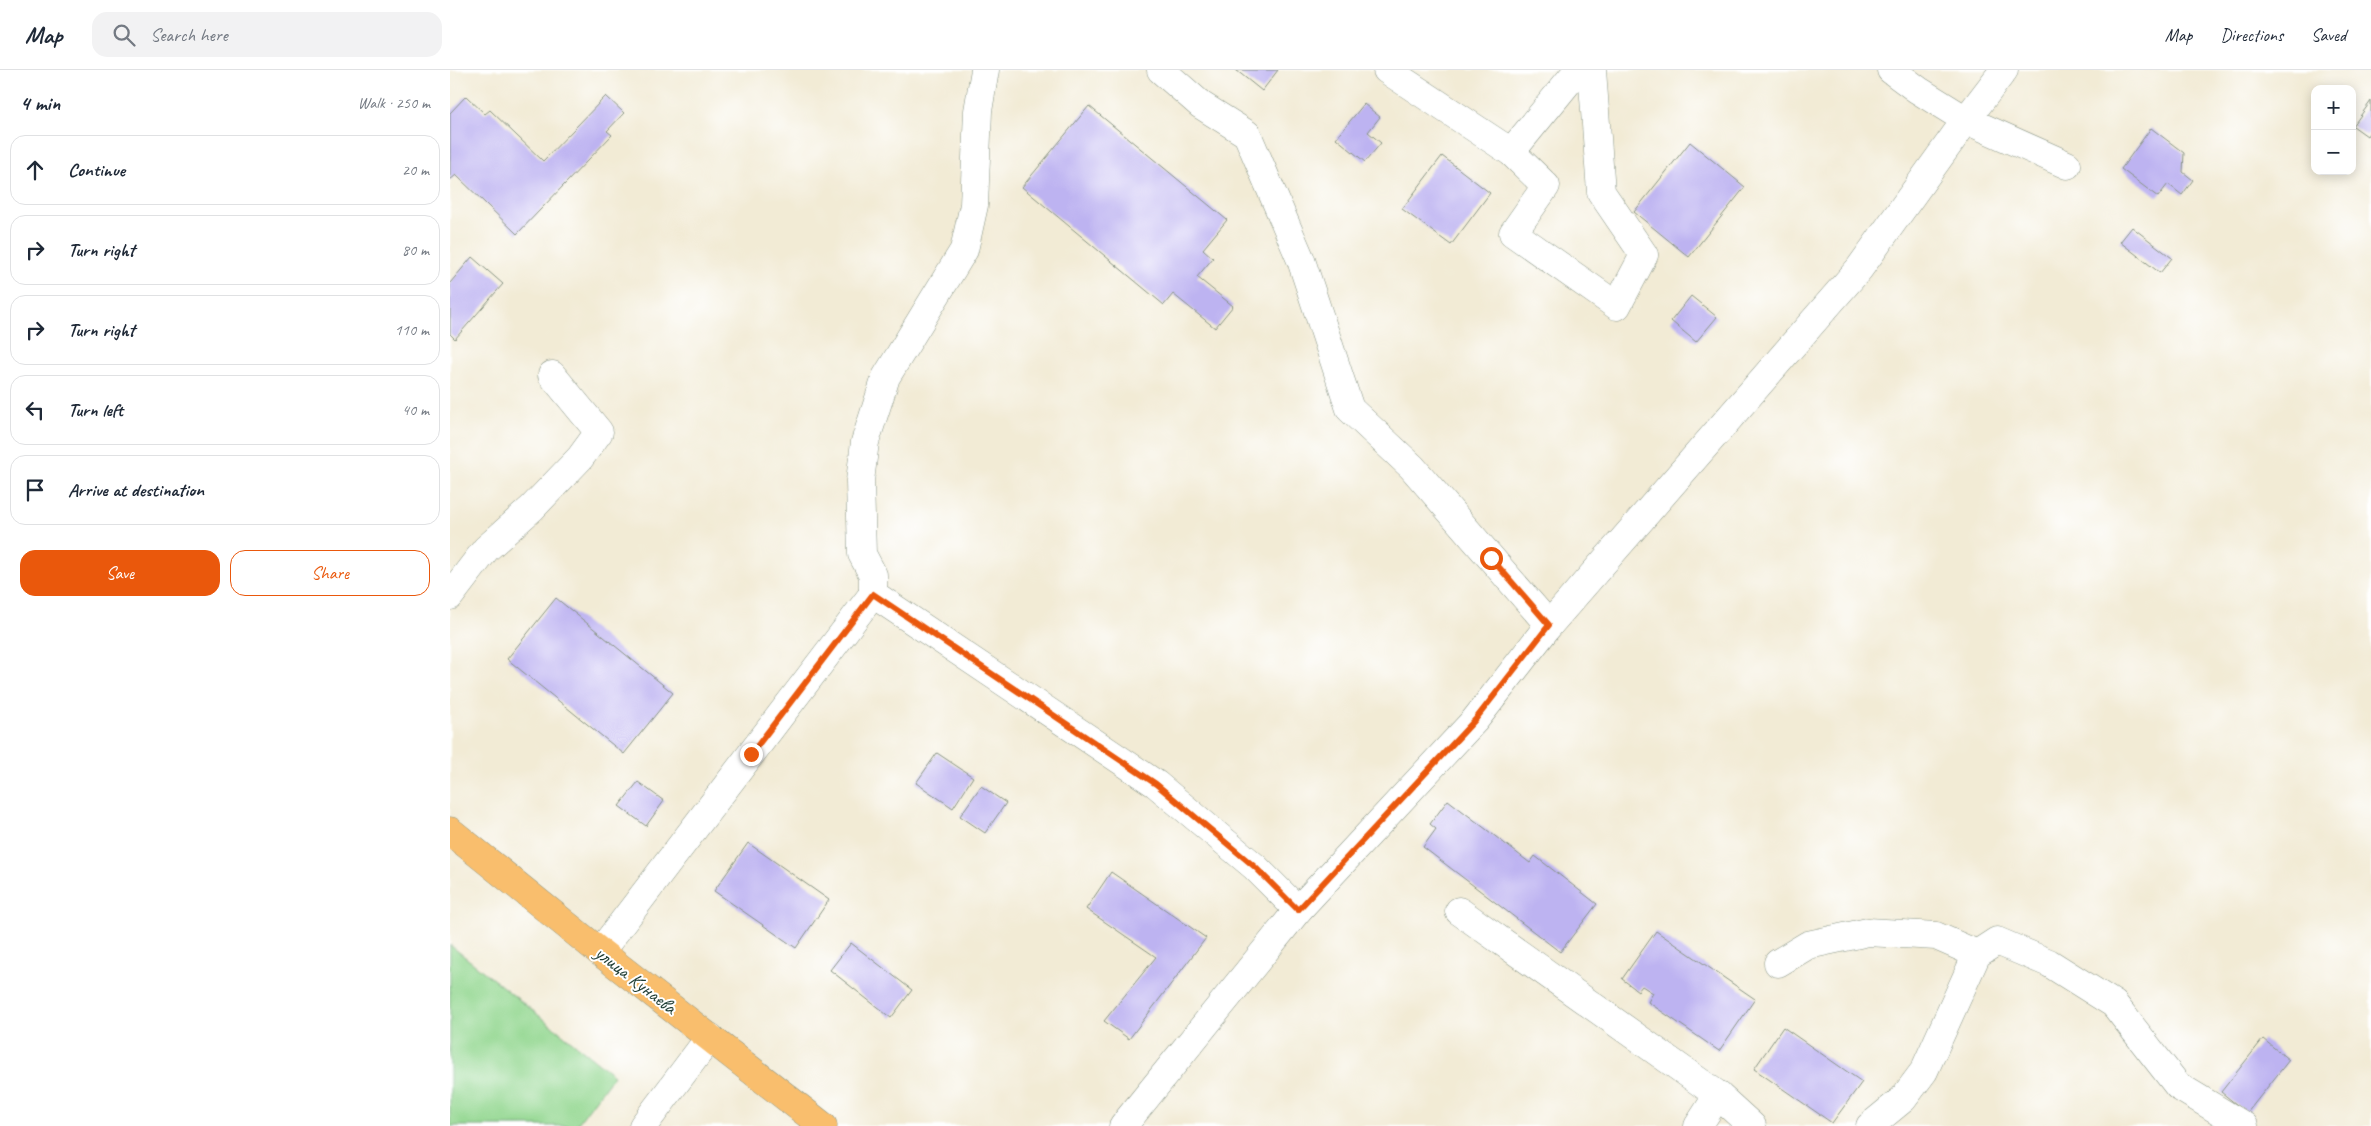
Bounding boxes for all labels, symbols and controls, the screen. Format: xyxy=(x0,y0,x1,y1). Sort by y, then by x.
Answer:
search box xyxy=(92,12,442,57)
text: Map xyxy=(25,20,62,50)
icon: search xyxy=(110,21,138,49)
text: Search here xyxy=(150,23,228,47)
text: Map xyxy=(2165,24,2192,46)
text: Directions xyxy=(2220,24,2283,46)
text: Saved xyxy=(2311,24,2346,46)
map controls xyxy=(2311,85,2356,175)
button: + xyxy=(2311,85,2356,130)
text: 4 min xyxy=(20,90,60,116)
text: Walk · 250 m xyxy=(358,93,430,113)
button: − xyxy=(2311,130,2356,175)
icon: ahead xyxy=(21,156,49,184)
text: Continue xyxy=(68,158,125,182)
text: 20 m xyxy=(402,160,429,180)
icon: right xyxy=(21,236,49,264)
text: Turn right xyxy=(68,238,135,262)
text: 80 m xyxy=(402,240,429,260)
icon: right xyxy=(21,316,49,344)
text: Turn right xyxy=(68,318,135,342)
text: 110 m xyxy=(395,320,429,340)
icon: left xyxy=(21,396,49,424)
text: Turn left xyxy=(68,398,123,422)
text: 40 m xyxy=(402,400,429,420)
icon: arrive xyxy=(21,476,49,504)
text: Arrive at destination xyxy=(68,478,204,502)
route start xyxy=(1480,547,1503,570)
button: Save xyxy=(20,550,220,596)
button: Share xyxy=(230,550,430,596)
route end xyxy=(740,743,763,766)
street label: улица Кунаева xyxy=(589,940,683,1020)

